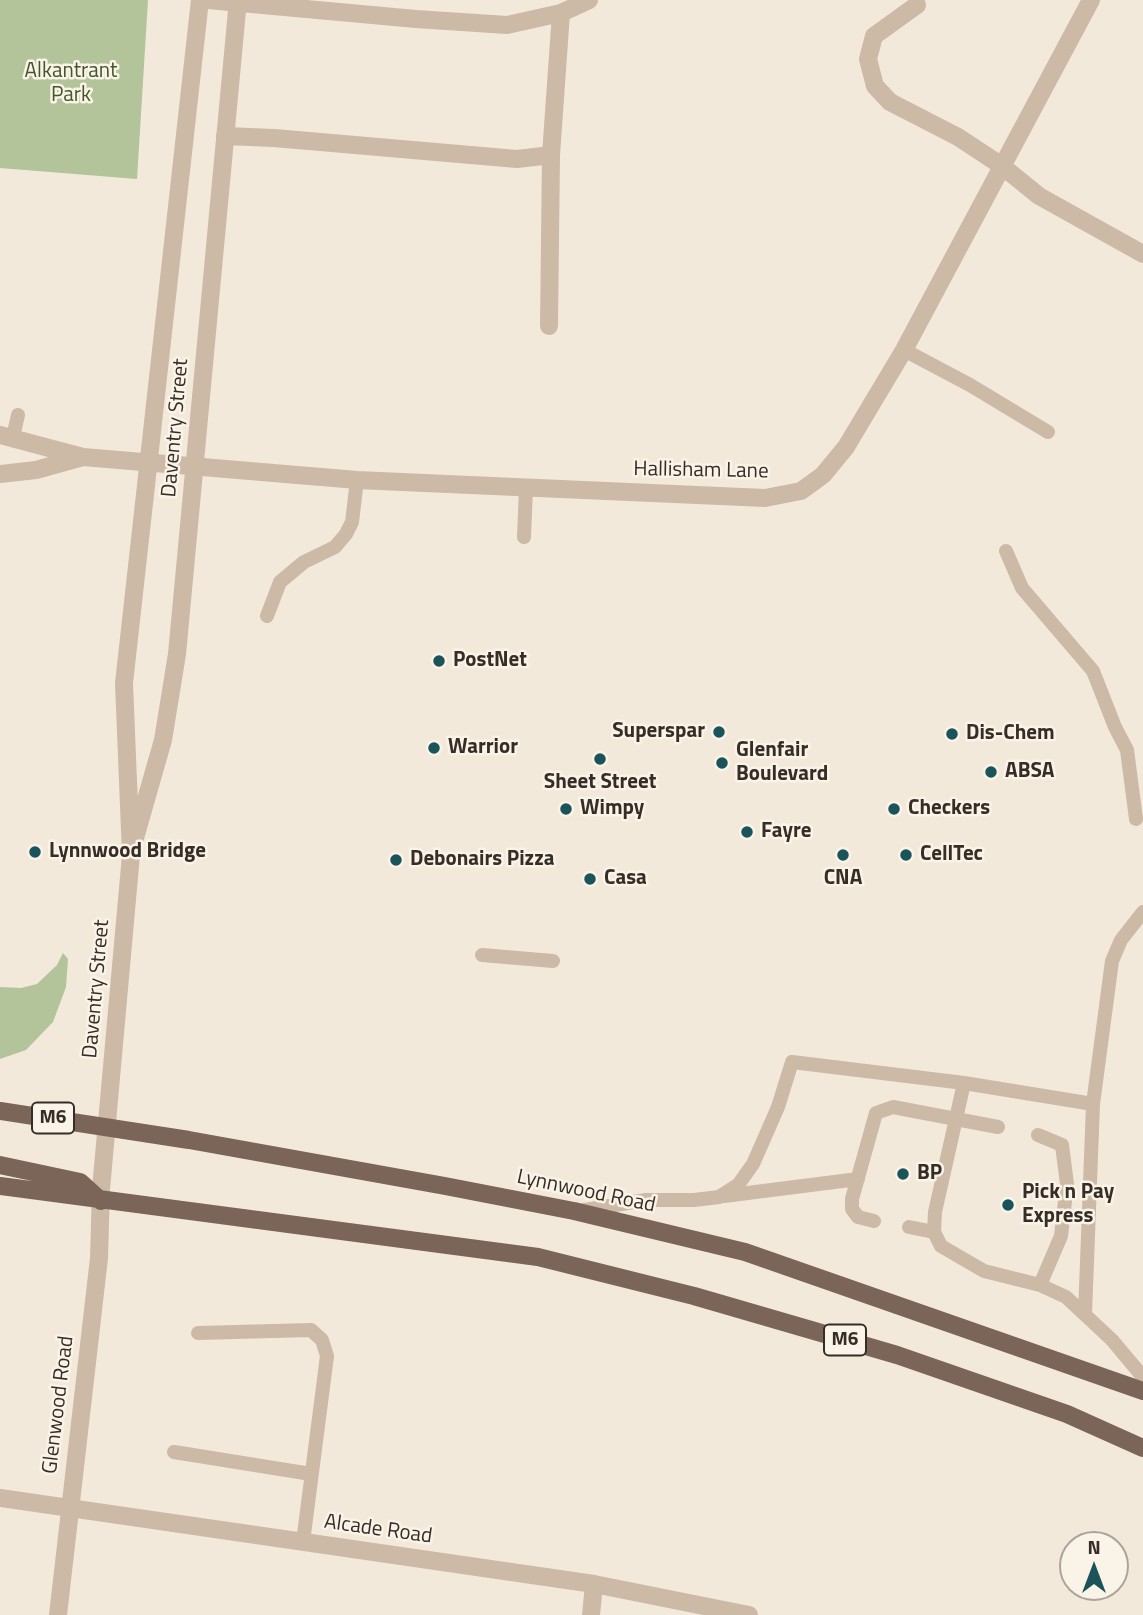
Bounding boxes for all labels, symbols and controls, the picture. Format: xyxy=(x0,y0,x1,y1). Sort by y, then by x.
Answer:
park label: Alkantrant Park xyxy=(25,59,117,109)
street label: Daventry Street xyxy=(157,358,195,498)
street label: Hallisham Lane xyxy=(633,457,769,485)
place label: PostNet xyxy=(453,648,527,674)
marker: PostNet xyxy=(431,653,447,669)
place label: Superspar xyxy=(612,719,705,745)
place label: Dis-Chem xyxy=(966,721,1055,747)
marker: Superspar xyxy=(711,724,727,740)
marker: Dis-Chem xyxy=(944,726,960,742)
place label: Warrior xyxy=(448,735,518,761)
place label: Glenfair Boulevard xyxy=(736,738,828,788)
marker: Warrior xyxy=(426,740,442,756)
marker: Sheet Street xyxy=(592,751,608,767)
marker: Glenfair Boulevard xyxy=(714,755,730,771)
place label: ABSA xyxy=(1005,759,1054,785)
marker: ABSA xyxy=(983,764,999,780)
place label: Sheet Street xyxy=(544,770,656,796)
place label: Wimpy xyxy=(580,796,644,822)
place label: Checkers xyxy=(908,796,990,822)
marker: Wimpy xyxy=(558,801,574,817)
marker: Checkers xyxy=(886,801,902,817)
place label: Fayre xyxy=(761,819,811,845)
marker: Fayre xyxy=(739,824,755,840)
place label: Lynnwood Bridge xyxy=(49,839,206,865)
place label: CellTec xyxy=(920,842,983,868)
marker: Lynnwood Bridge xyxy=(27,844,43,860)
place label: Debonairs Pizza xyxy=(410,847,554,873)
marker: CNA xyxy=(835,847,851,863)
marker: CellTec xyxy=(898,847,914,863)
marker: Debonairs Pizza xyxy=(388,852,404,868)
place label: Casa xyxy=(604,866,647,892)
place label: CNA xyxy=(824,866,862,892)
marker: Casa xyxy=(582,871,598,887)
street label: Daventry Street xyxy=(78,919,116,1059)
road number: M6 xyxy=(32,1102,74,1134)
place label: BP xyxy=(917,1161,942,1187)
street label: Lynnwood Road xyxy=(514,1165,658,1219)
marker: BP xyxy=(895,1166,911,1182)
place label: Pick n Pay Express xyxy=(1022,1180,1114,1230)
marker: Pick n Pay Express xyxy=(1000,1197,1016,1213)
road number: M6 xyxy=(824,1324,866,1356)
street label: Glenwood Road xyxy=(38,1335,80,1475)
street label: Alcade Road xyxy=(322,1510,434,1550)
north arrow xyxy=(1059,1531,1129,1601)
text: N xyxy=(1087,1532,1101,1561)

